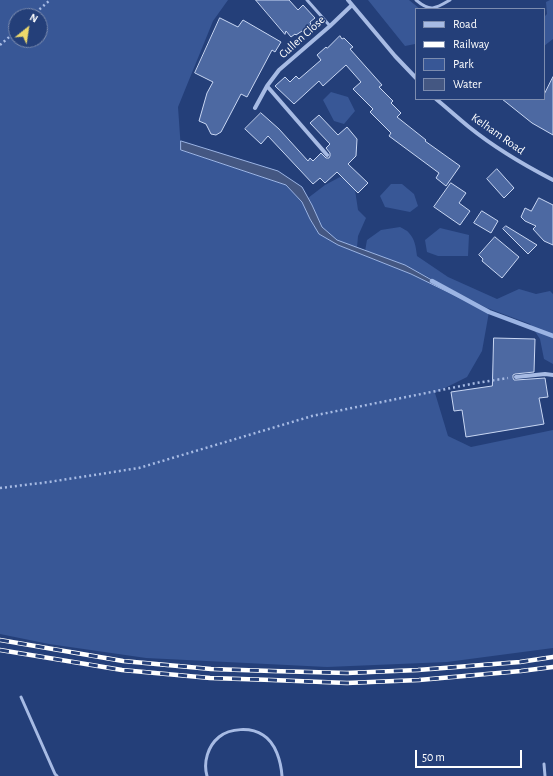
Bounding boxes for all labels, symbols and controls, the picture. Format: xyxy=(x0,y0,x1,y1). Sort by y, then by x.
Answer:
north arrow xyxy=(8,8,48,48)
legend xyxy=(415,8,545,100)
text: N xyxy=(28,11,40,25)
street label: Cullen Close xyxy=(276,13,328,61)
text: Road xyxy=(453,18,477,30)
text: Railway xyxy=(453,38,489,50)
text: Park xyxy=(453,58,474,70)
text: Water xyxy=(453,78,482,90)
street label: Kelham Road xyxy=(469,110,527,158)
scale bar xyxy=(417,742,524,768)
text: 50 m xyxy=(422,751,445,763)

